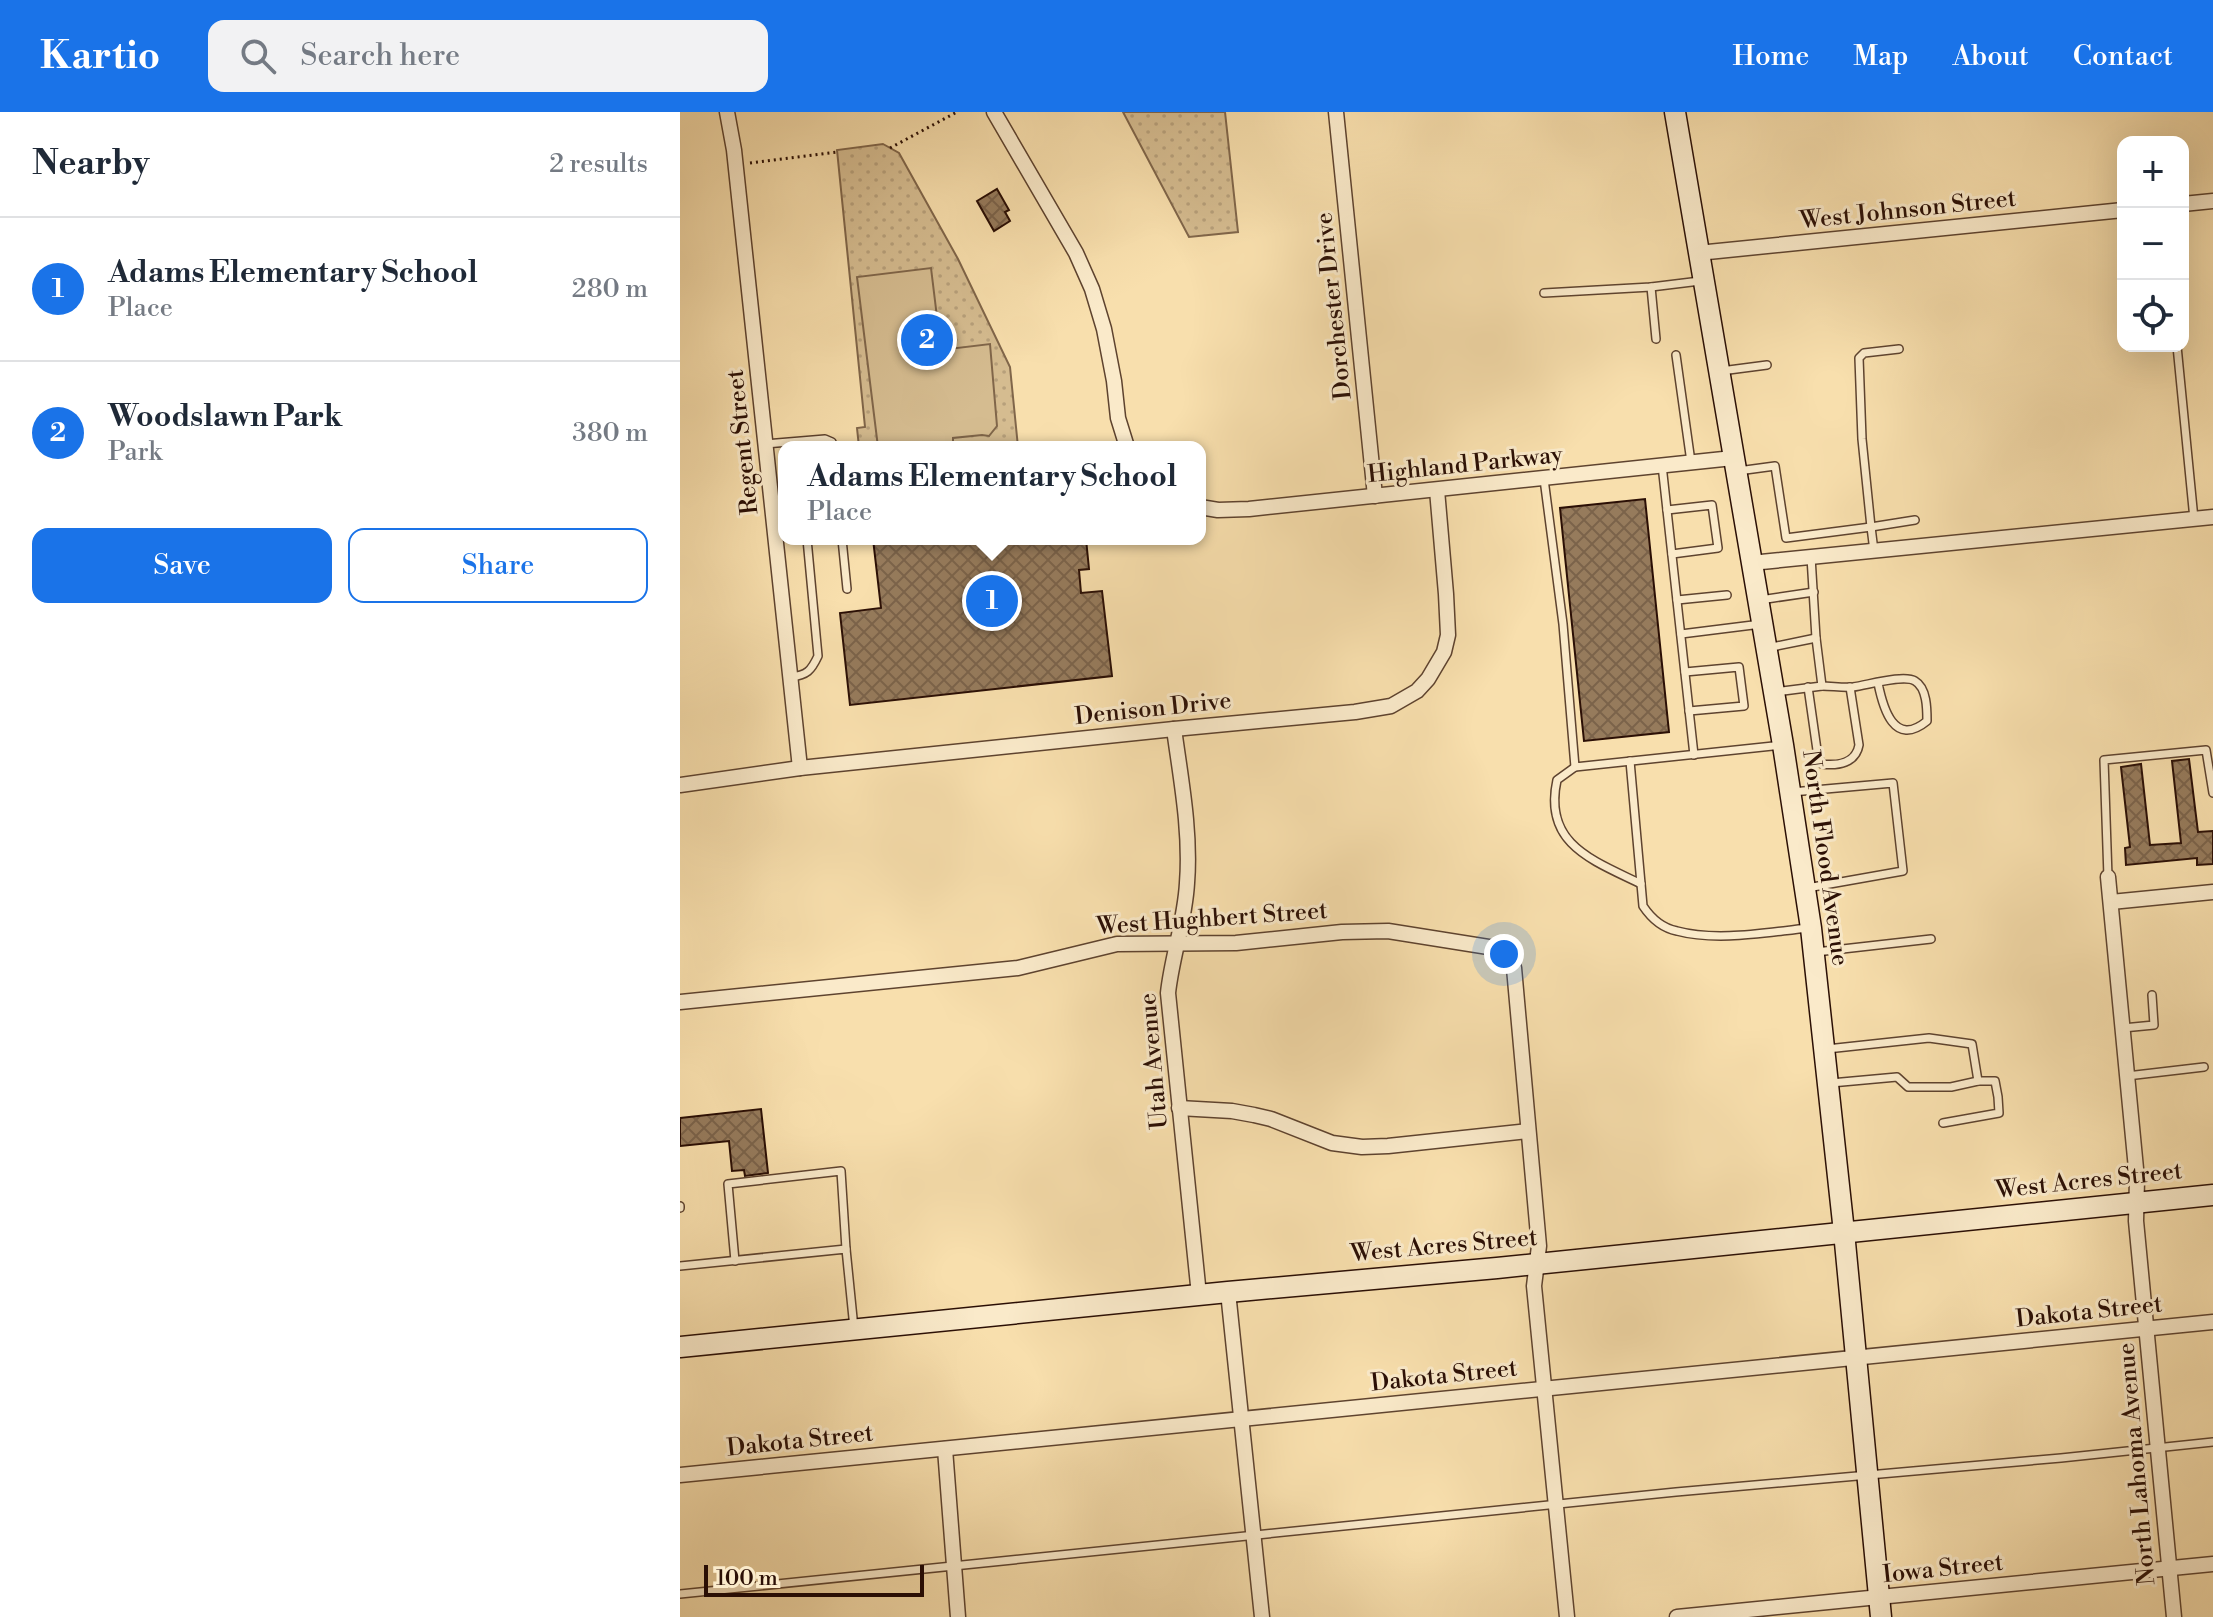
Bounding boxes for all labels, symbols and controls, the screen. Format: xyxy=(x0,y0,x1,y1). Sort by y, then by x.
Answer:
search box xyxy=(208,20,768,92)
text: Kartio xyxy=(40,33,160,80)
icon: search xyxy=(236,34,280,78)
text: Search here xyxy=(300,37,460,75)
text: Home xyxy=(1733,39,1809,74)
text: Map xyxy=(1853,39,1908,74)
text: About xyxy=(1952,39,2029,74)
text: Contact xyxy=(2073,39,2173,74)
map controls xyxy=(2117,136,2189,352)
button: + xyxy=(2117,136,2189,208)
text: Nearby xyxy=(32,143,150,185)
text: 2 results xyxy=(549,148,648,180)
street label: West Johnson Street xyxy=(1797,184,2018,236)
button: − xyxy=(2117,208,2189,280)
street label: Dorchester Drive xyxy=(1309,211,1359,401)
text: Adams Elementary School xyxy=(108,254,478,292)
text: 1 xyxy=(52,273,64,305)
text: 280 m xyxy=(572,273,648,305)
button: locate xyxy=(2117,280,2189,352)
text: Place xyxy=(108,292,173,324)
pin: 2 xyxy=(901,310,953,370)
street label: Regent Street xyxy=(720,367,766,516)
text: Woodslawn Park xyxy=(108,398,342,436)
text: 2 xyxy=(50,417,66,449)
text: 380 m xyxy=(572,417,648,449)
text: Park xyxy=(108,436,162,468)
street label: Highland Parkway xyxy=(1366,440,1564,490)
popup xyxy=(778,441,1206,545)
text: Adams Elementary School xyxy=(807,458,1177,496)
text: Place xyxy=(807,496,872,528)
button: Save xyxy=(32,528,332,603)
button: Share xyxy=(348,528,648,603)
pin: 1 xyxy=(966,571,1018,631)
street label: Denison Drive xyxy=(1073,686,1233,732)
street label: North Flood Avenue xyxy=(1795,748,1855,968)
street label: West Hughbert Street xyxy=(1094,896,1329,942)
your location xyxy=(1484,934,1524,974)
street label: Utah Avenue xyxy=(1133,992,1175,1130)
street label: West Acres Street xyxy=(1993,1156,2184,1206)
street label: West Acres Street xyxy=(1348,1223,1539,1269)
street label: Dakota Street xyxy=(2014,1289,2164,1335)
street label: North Lahoma Avenue xyxy=(2111,1342,2163,1586)
street label: Dakota Street xyxy=(1369,1353,1519,1399)
street label: Dakota Street xyxy=(725,1418,875,1464)
street label: Iowa Street xyxy=(1881,1548,2005,1590)
scale bar xyxy=(704,1561,924,1597)
text: 100 m xyxy=(716,1565,778,1592)

